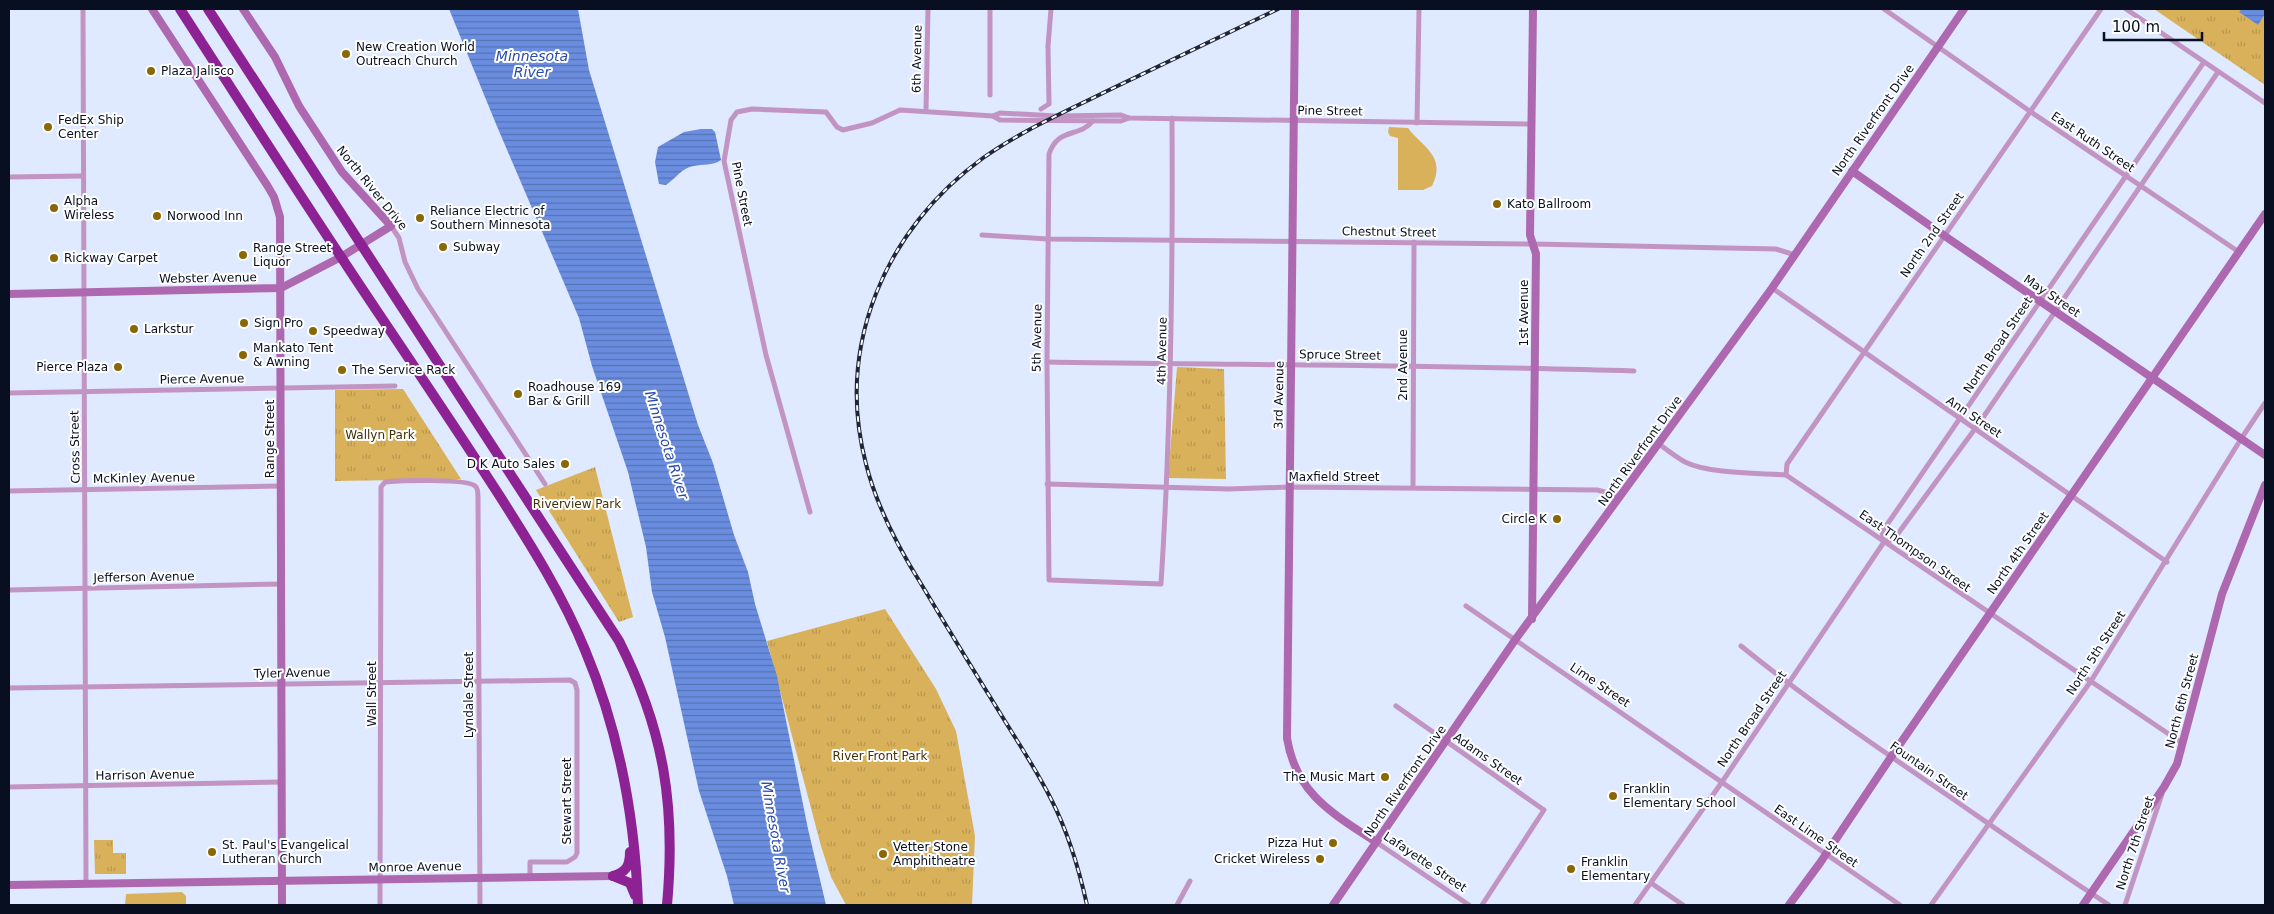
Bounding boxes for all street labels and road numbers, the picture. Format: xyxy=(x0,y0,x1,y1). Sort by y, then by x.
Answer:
street label: 6th Avenue xyxy=(909,25,925,93)
street label: North Riverfront Drive xyxy=(1829,62,1917,178)
street label: Pine Street xyxy=(1297,103,1363,119)
street label: East Ruth Street xyxy=(2049,109,2138,175)
street label: North River Drive xyxy=(334,143,410,233)
street label: Pine Street xyxy=(729,160,755,228)
street label: North 2nd Street xyxy=(1897,190,1967,280)
street label: Chestnut Street xyxy=(1342,224,1437,240)
street label: Webster Avenue xyxy=(159,270,257,286)
street label: May Street xyxy=(2021,272,2083,320)
street label: 1st Avenue xyxy=(1517,280,1531,347)
street label: North Broad Street xyxy=(1961,294,2036,396)
street label: 5th Avenue xyxy=(1029,304,1045,372)
street label: 4th Avenue xyxy=(1154,317,1170,385)
street label: 2nd Avenue xyxy=(1396,329,1410,401)
street label: Spruce Street xyxy=(1299,347,1381,363)
street label: 3rd Avenue xyxy=(1271,361,1287,429)
street label: Pierce Avenue xyxy=(160,371,244,387)
street label: North Riverfront Drive xyxy=(1595,393,1685,509)
street label: Ann Street xyxy=(1944,393,2005,441)
street label: Range Street xyxy=(263,400,277,478)
street label: Cross Street xyxy=(67,410,83,484)
street label: McKinley Avenue xyxy=(93,470,195,486)
street label: Maxfield Street xyxy=(1289,470,1380,484)
street label: East Thompson Street xyxy=(1857,507,1974,595)
street label: North 4th Street xyxy=(1984,509,2052,597)
street label: Jefferson Avenue xyxy=(92,569,195,585)
street label: North 5th Street xyxy=(2064,608,2129,698)
street label: Lyndale Street xyxy=(462,652,476,738)
street label: North 6th Street xyxy=(2163,652,2201,750)
street label: Lime Street xyxy=(1567,660,1633,710)
street label: Wall Street xyxy=(365,661,379,727)
street label: Tyler Avenue xyxy=(253,665,330,681)
street label: North Broad Street xyxy=(1715,668,1790,770)
street label: North Riverfront Drive xyxy=(1361,723,1449,839)
street label: Adams Street xyxy=(1451,730,1526,788)
street label: Fountain Street xyxy=(1887,739,1971,803)
street label: Stewart Street xyxy=(560,757,574,844)
street label: Harrison Avenue xyxy=(95,767,195,783)
street label: North 7th Street xyxy=(2113,794,2157,892)
street label: East Lime Street xyxy=(1771,802,1861,870)
street label: Lafayette Street xyxy=(1381,829,1469,895)
street label: Monroe Avenue xyxy=(368,859,462,875)

